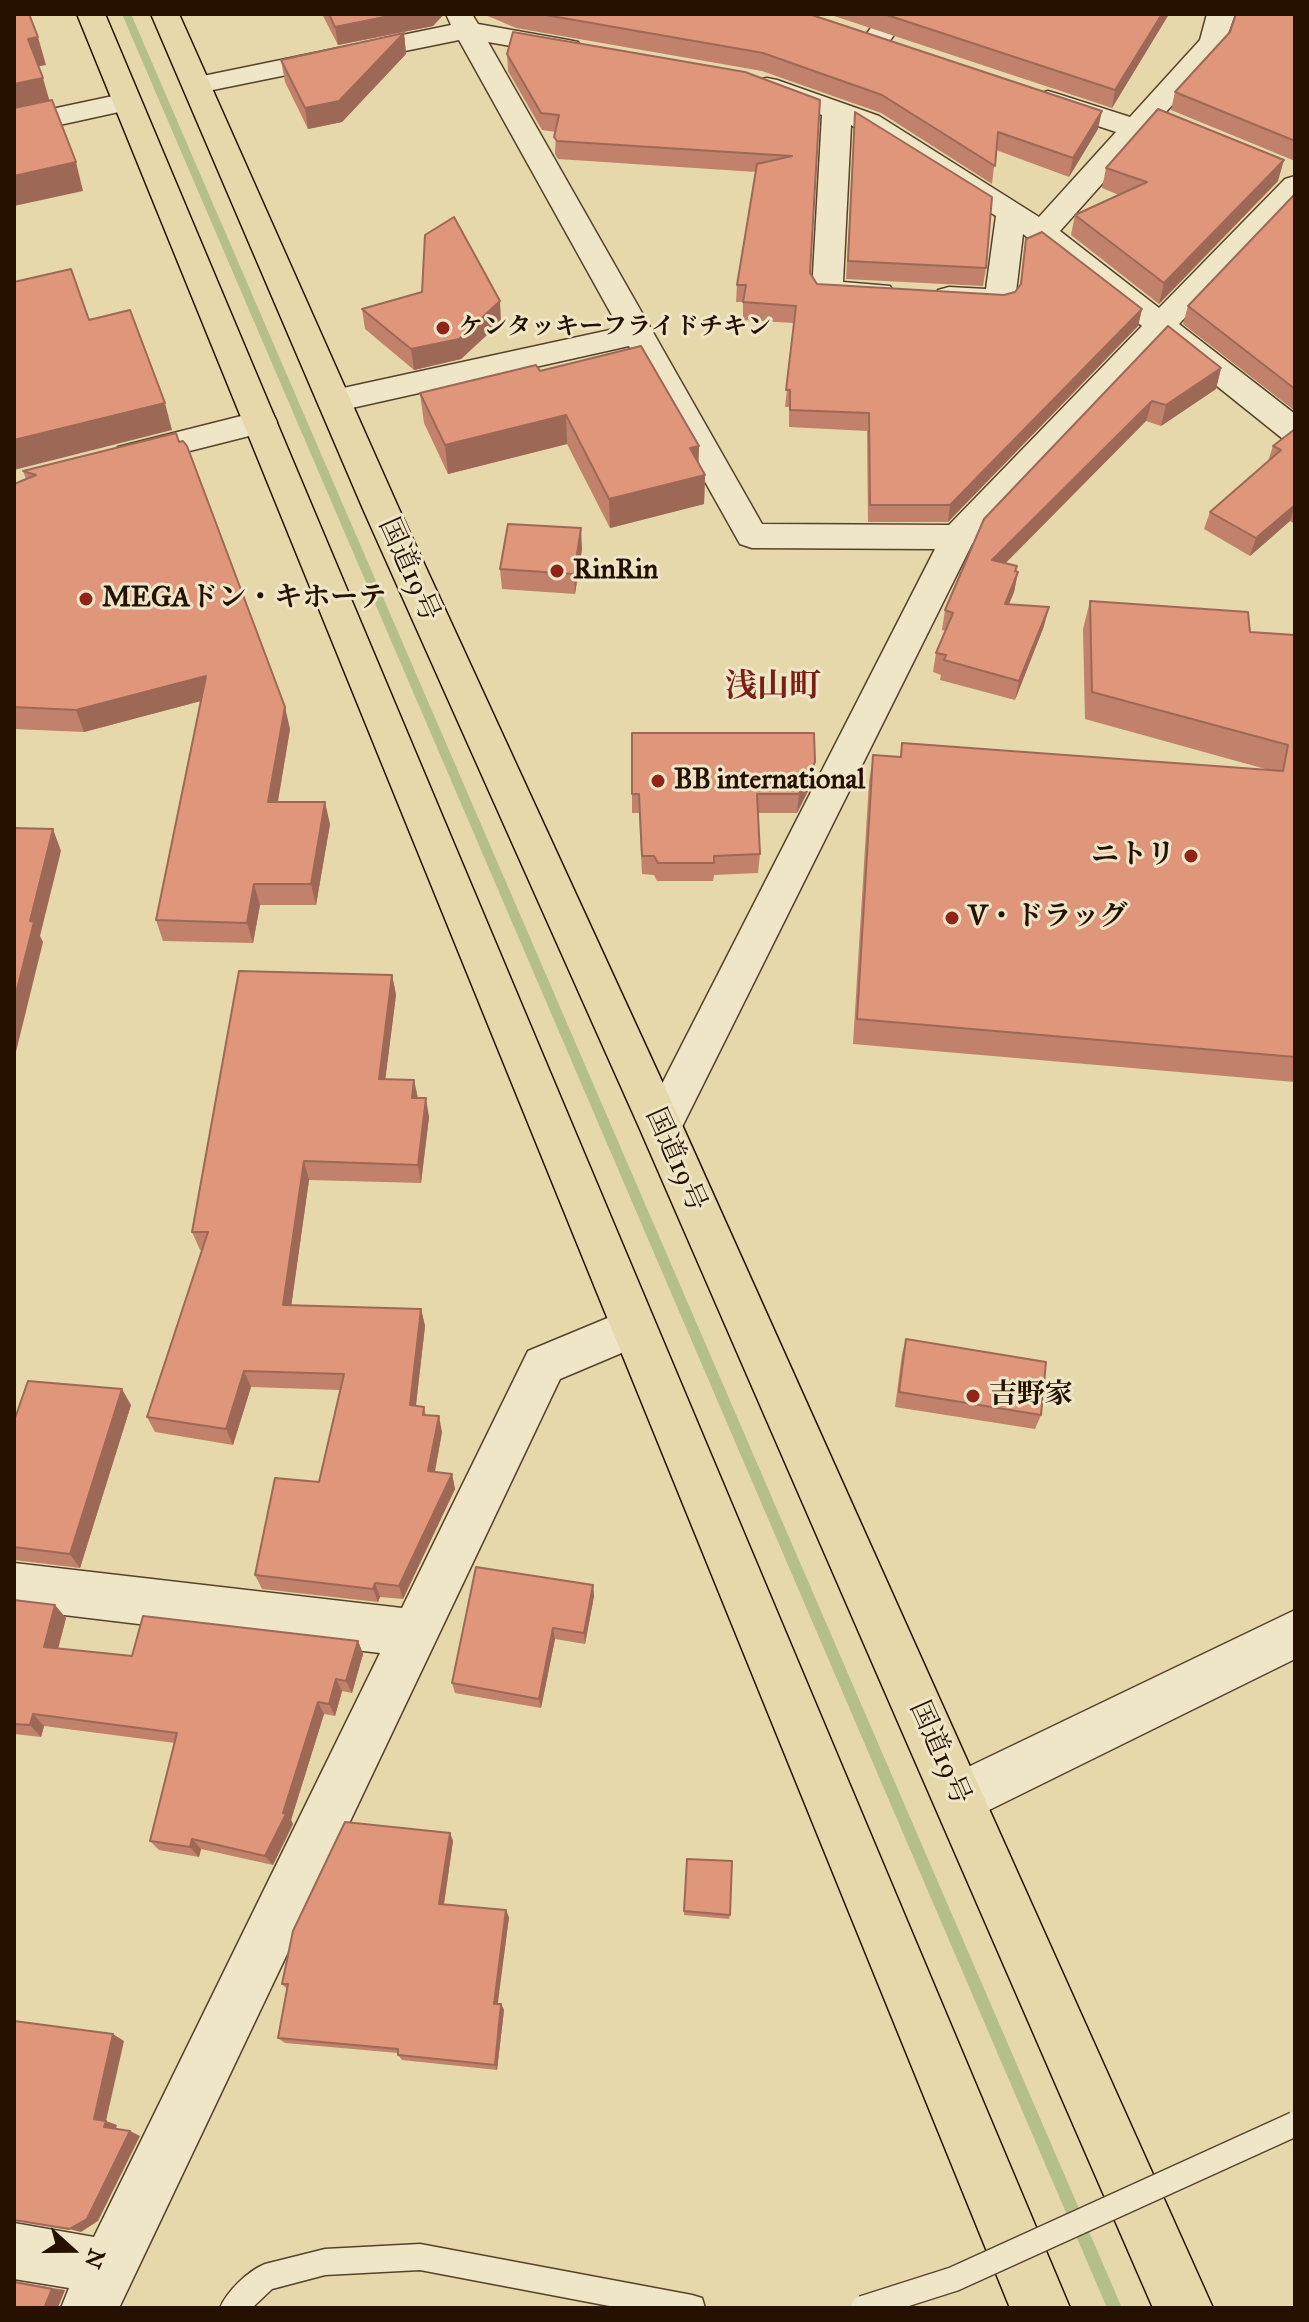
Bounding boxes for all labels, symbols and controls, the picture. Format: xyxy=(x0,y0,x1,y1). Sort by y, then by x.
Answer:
place label: ケンタッキーフライドチキン xyxy=(459,314,771,342)
marker: ケンタッキーフライドチキン xyxy=(434,319,452,337)
street label: 国道19号 xyxy=(370,513,446,627)
place label: RinRin xyxy=(573,554,658,588)
marker: RinRin xyxy=(548,562,566,580)
place label: MEGAドン・キホーテ xyxy=(102,582,386,616)
marker: MEGAドン・キホーテ xyxy=(77,590,95,608)
district label: 浅山町 xyxy=(725,669,821,707)
place label: BB international xyxy=(674,764,865,798)
marker: BB international xyxy=(649,772,667,790)
place label: ニトリ xyxy=(1091,839,1175,873)
marker: ニトリ xyxy=(1182,847,1200,865)
place label: V・ドラッグ xyxy=(968,901,1127,935)
marker: V・ドラッグ xyxy=(943,909,961,927)
street label: 国道19号 xyxy=(637,1103,713,1217)
place label: 吉野家 xyxy=(989,1379,1073,1413)
marker: 吉野家 xyxy=(964,1387,982,1405)
street label: 国道19号 xyxy=(901,1696,977,1810)
north arrow xyxy=(32,2210,112,2290)
text: N xyxy=(79,2245,111,2272)

